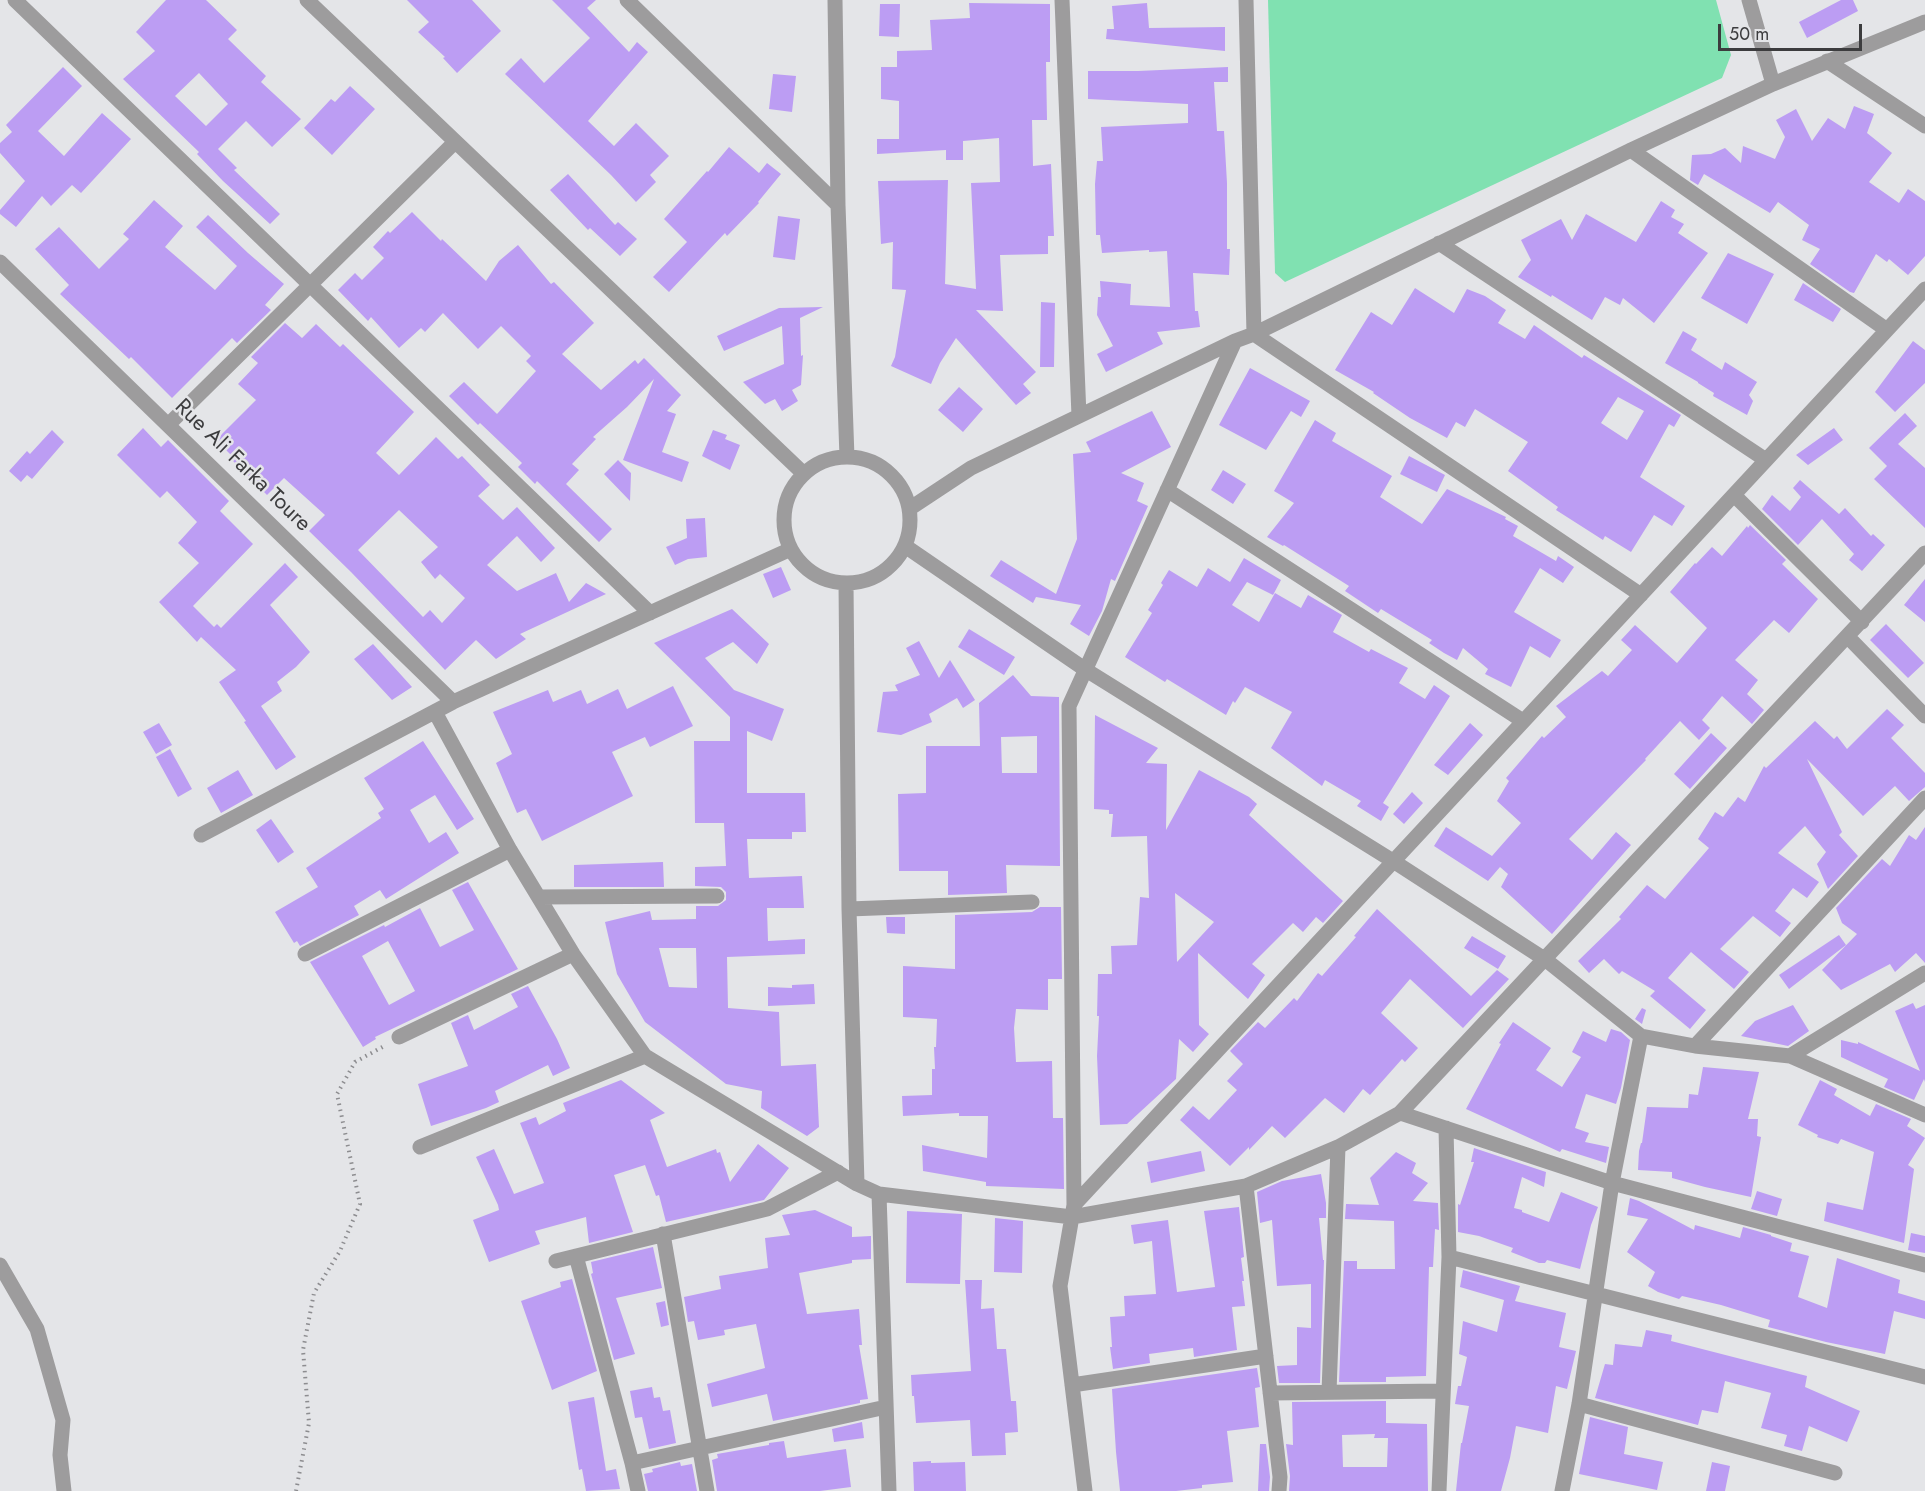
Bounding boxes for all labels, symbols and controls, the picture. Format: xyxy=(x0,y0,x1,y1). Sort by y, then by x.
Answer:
scale bar xyxy=(1721,12,1865,50)
text: 50 m xyxy=(1729,21,1769,47)
street label: Rue Ali Farka Toure xyxy=(168,394,316,538)

